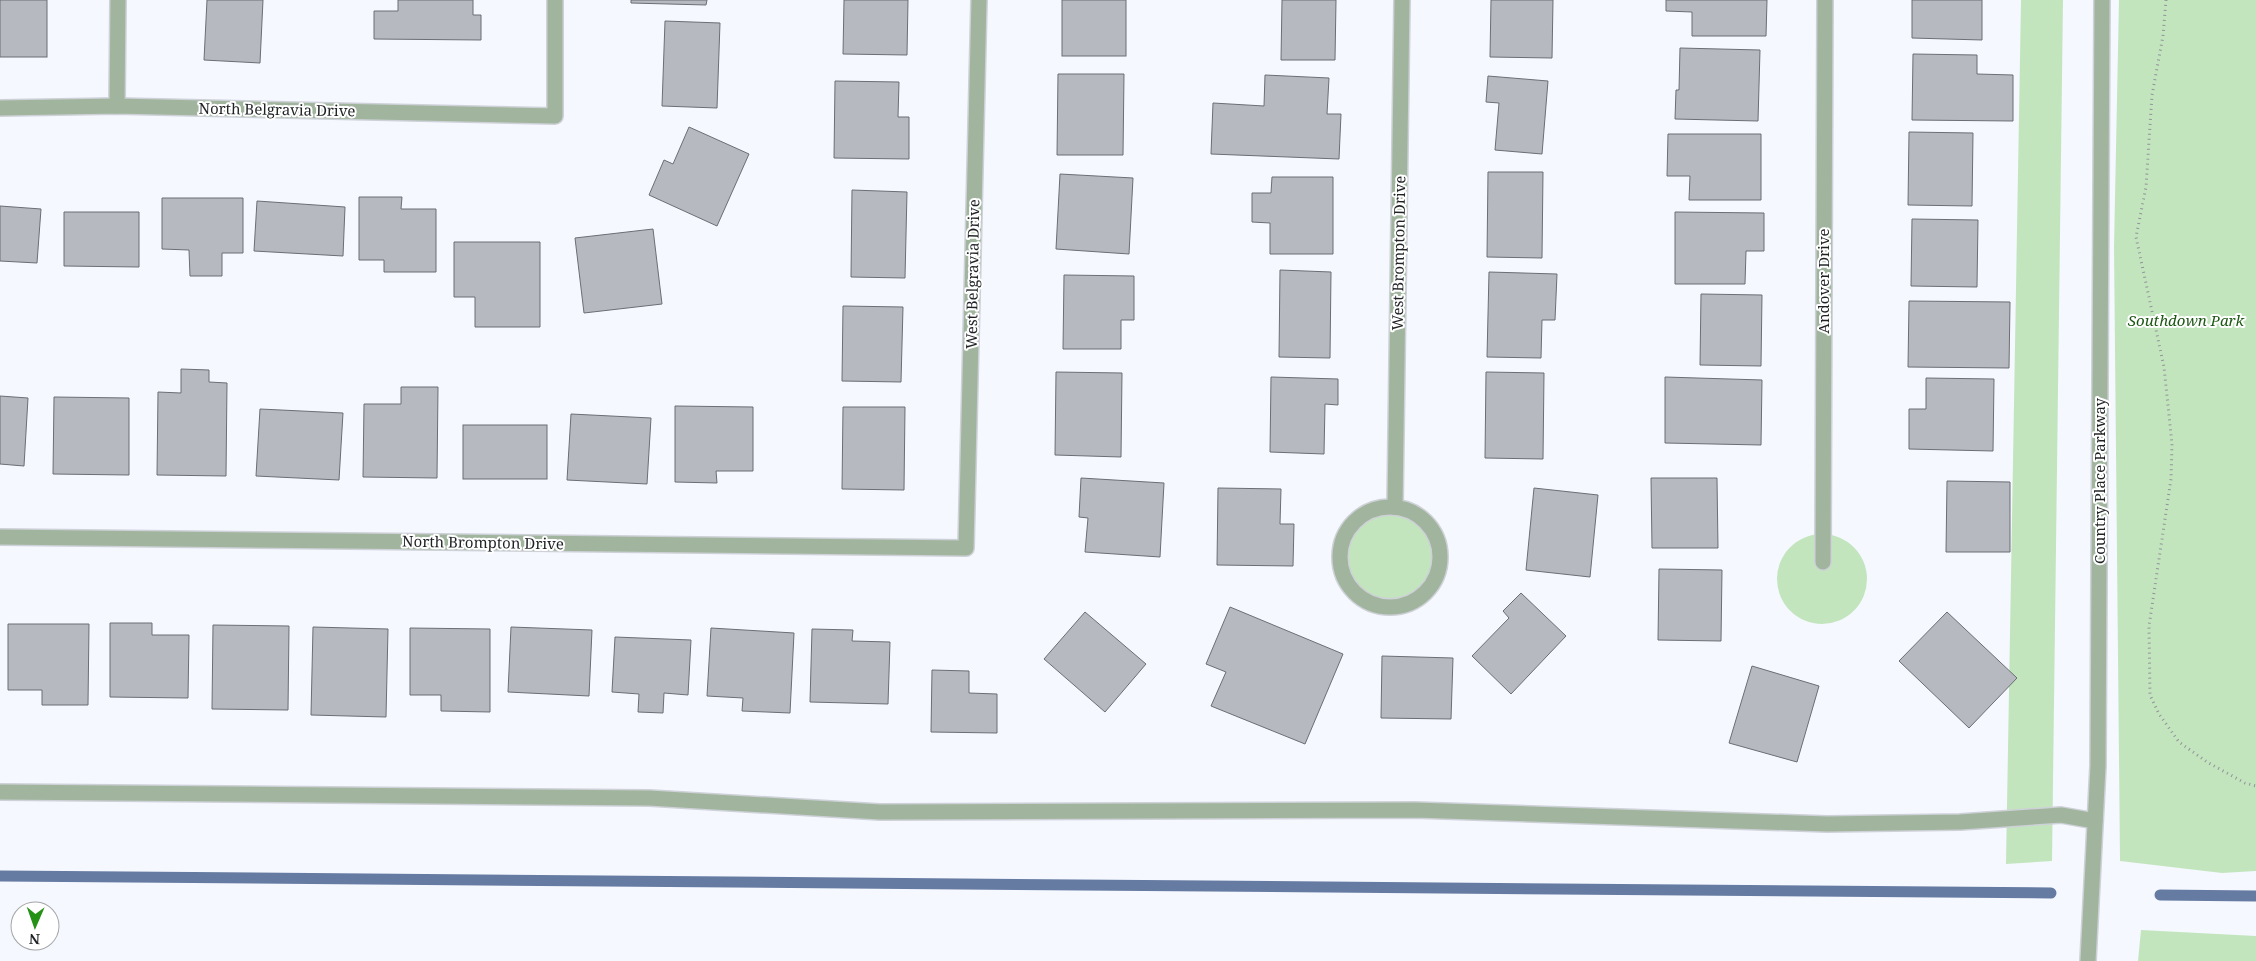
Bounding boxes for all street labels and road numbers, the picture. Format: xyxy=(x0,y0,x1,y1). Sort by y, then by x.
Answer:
street label: North Belgravia Drive xyxy=(198,98,356,120)
street label: West Brompton Drive xyxy=(1387,175,1409,330)
street label: West Belgravia Drive xyxy=(961,199,983,349)
street label: Andover Drive xyxy=(1813,228,1833,334)
street label: Country Place Parkway xyxy=(2089,397,2109,564)
street label: North Brompton Drive xyxy=(402,531,564,553)

